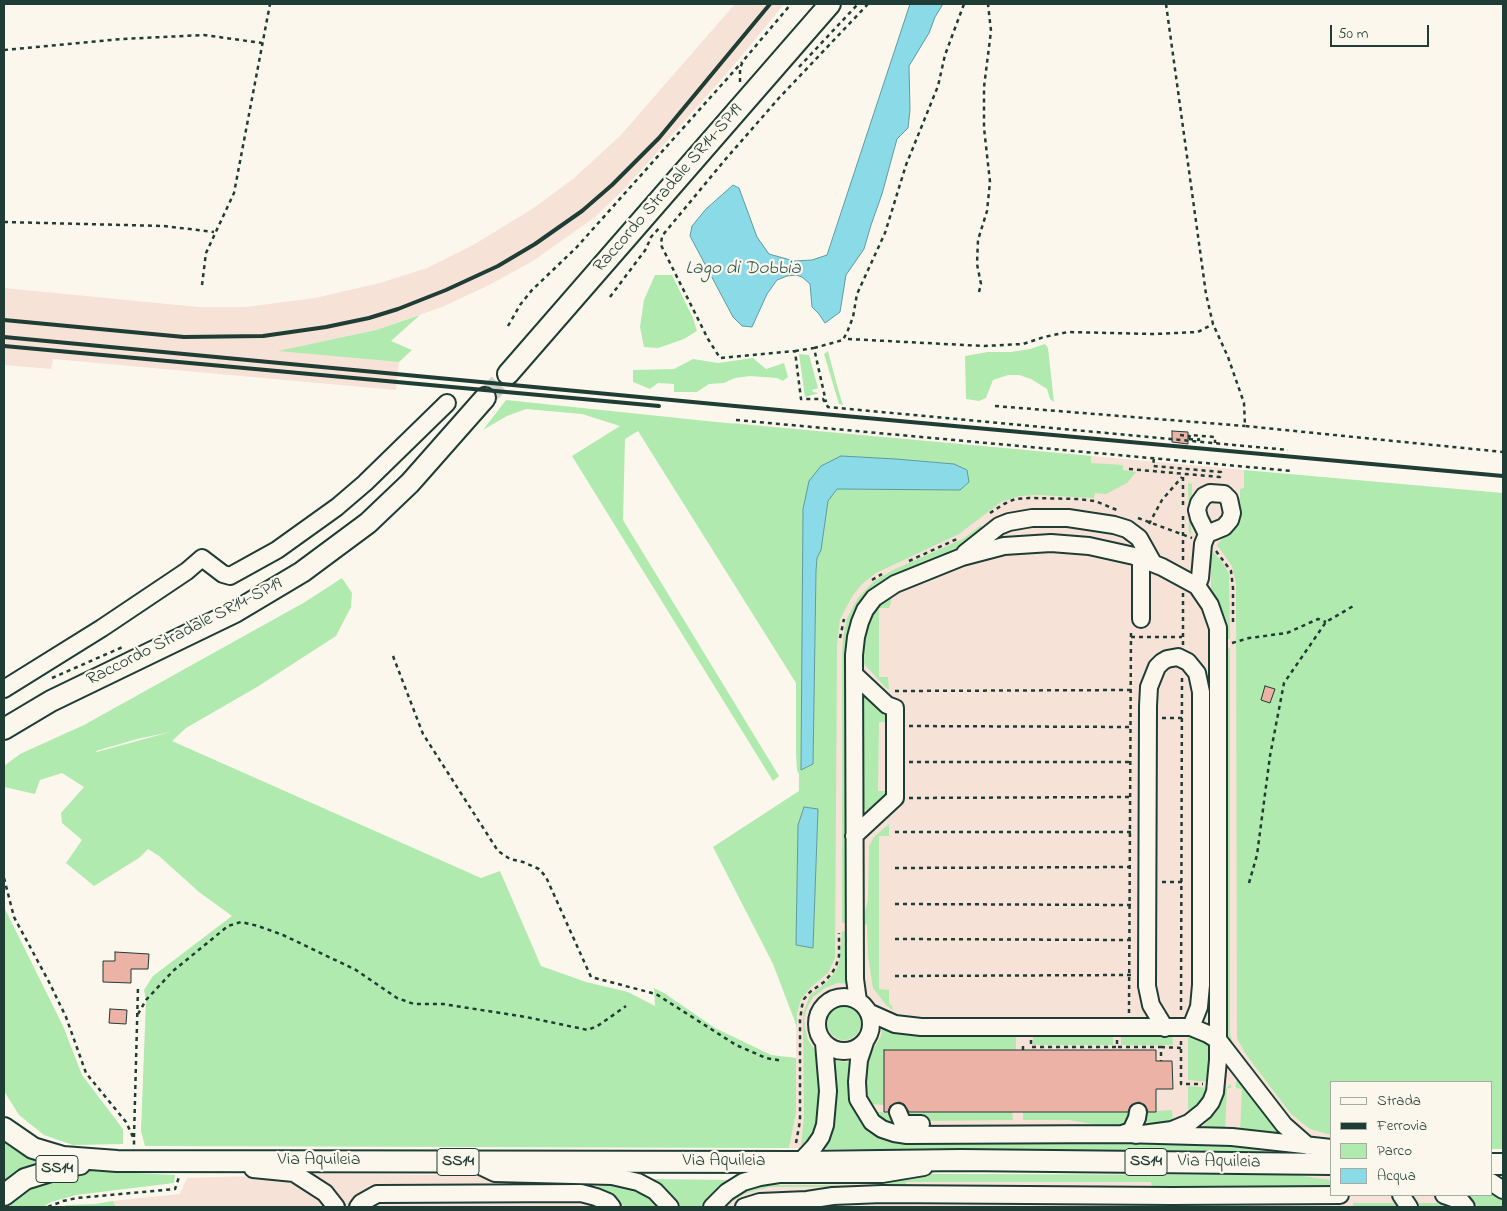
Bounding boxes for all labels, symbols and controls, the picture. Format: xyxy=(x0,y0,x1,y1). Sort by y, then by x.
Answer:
scale bar xyxy=(1332,15,1431,47)
text: 50 m xyxy=(1338,23,1368,45)
street label: Raccordo Stradale SR14-SP19 xyxy=(590,100,748,278)
water label: Lago di Dobbia xyxy=(685,259,801,281)
street label: Raccordo Stradale SR14-SP19 xyxy=(84,574,286,692)
legend xyxy=(1330,1081,1492,1196)
text: Strada xyxy=(1377,1090,1421,1112)
text: Ferrovia xyxy=(1377,1115,1427,1137)
text: Parco xyxy=(1377,1140,1412,1162)
road number: SS14 xyxy=(437,1148,479,1176)
road number: SS14 xyxy=(1125,1148,1167,1176)
street label: Via Aquileia xyxy=(278,1150,360,1172)
street label: Via Aquileia xyxy=(683,1151,765,1173)
street label: Via Aquileia xyxy=(1177,1151,1261,1175)
road number: SS14 xyxy=(36,1156,78,1182)
text: Acqua xyxy=(1377,1165,1416,1187)

